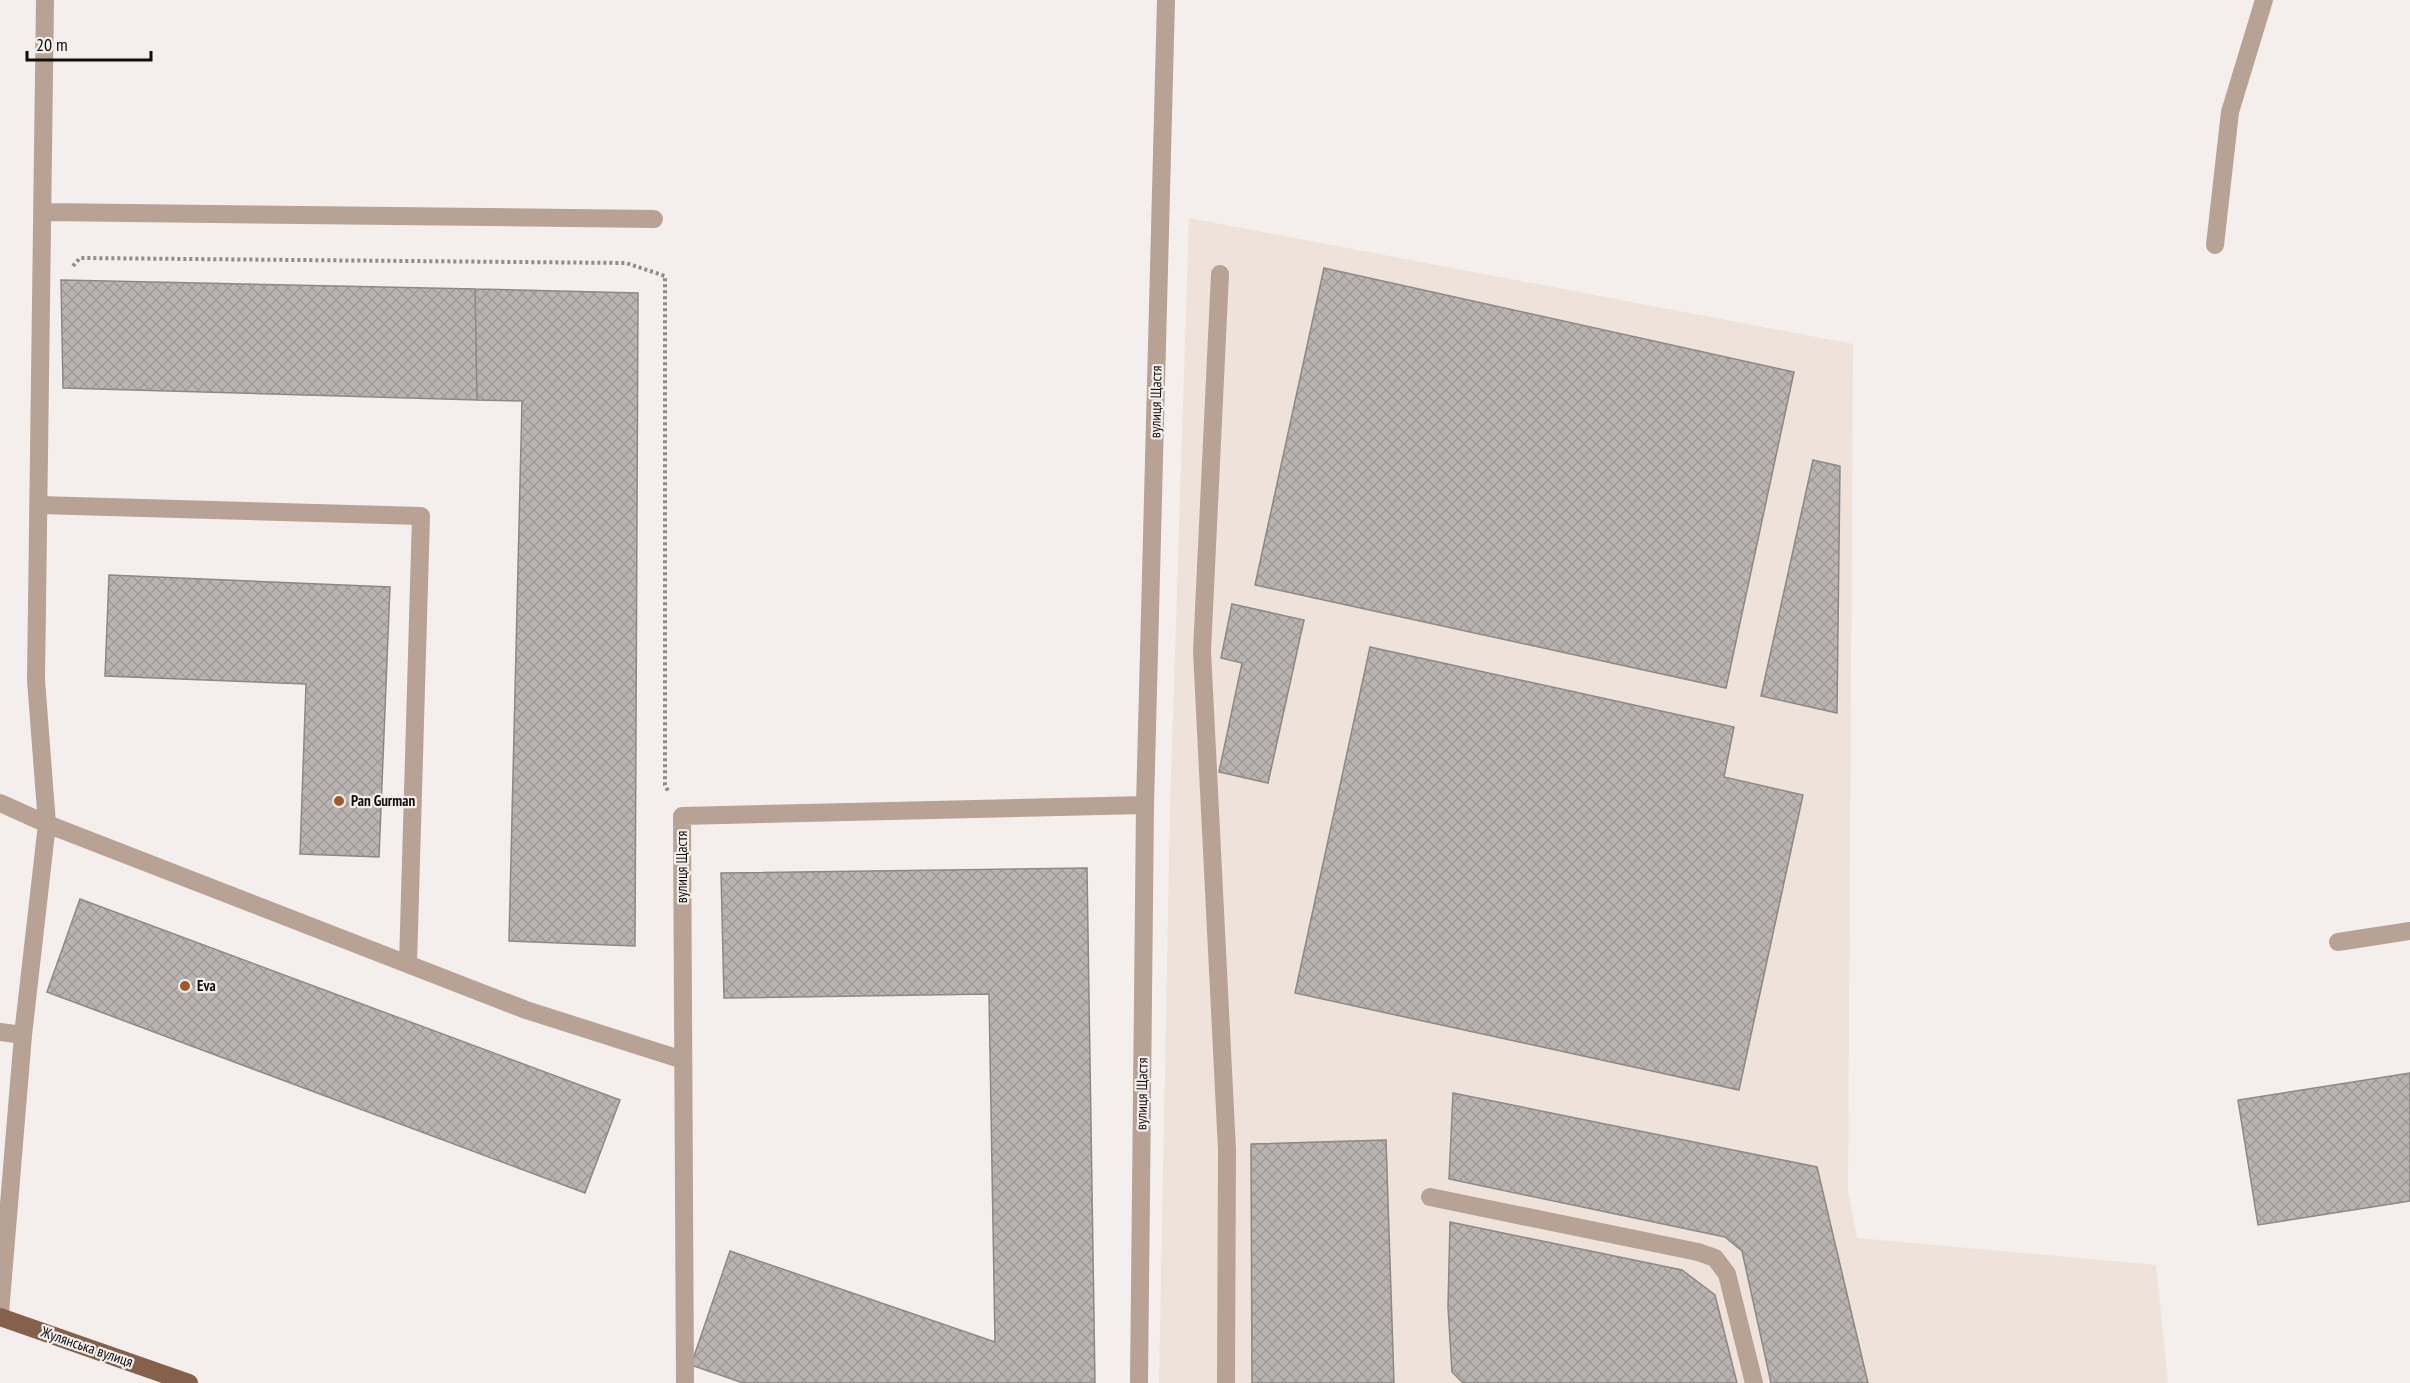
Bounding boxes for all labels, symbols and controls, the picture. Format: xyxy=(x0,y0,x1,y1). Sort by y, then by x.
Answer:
scale bar xyxy=(27,24,152,62)
text: 20 m xyxy=(36,33,68,56)
street label: вулиця Щастя xyxy=(1145,365,1166,438)
place label: Pan Gurman xyxy=(351,791,415,810)
marker: Pan Gurman xyxy=(332,794,346,808)
street label: вулиця Щастя xyxy=(672,831,691,903)
place label: Eva xyxy=(197,976,216,995)
marker: Eva xyxy=(178,979,192,993)
street label: вулиця Щастя xyxy=(1131,1057,1152,1130)
street label: Жулянська вулиця xyxy=(38,1322,136,1371)

